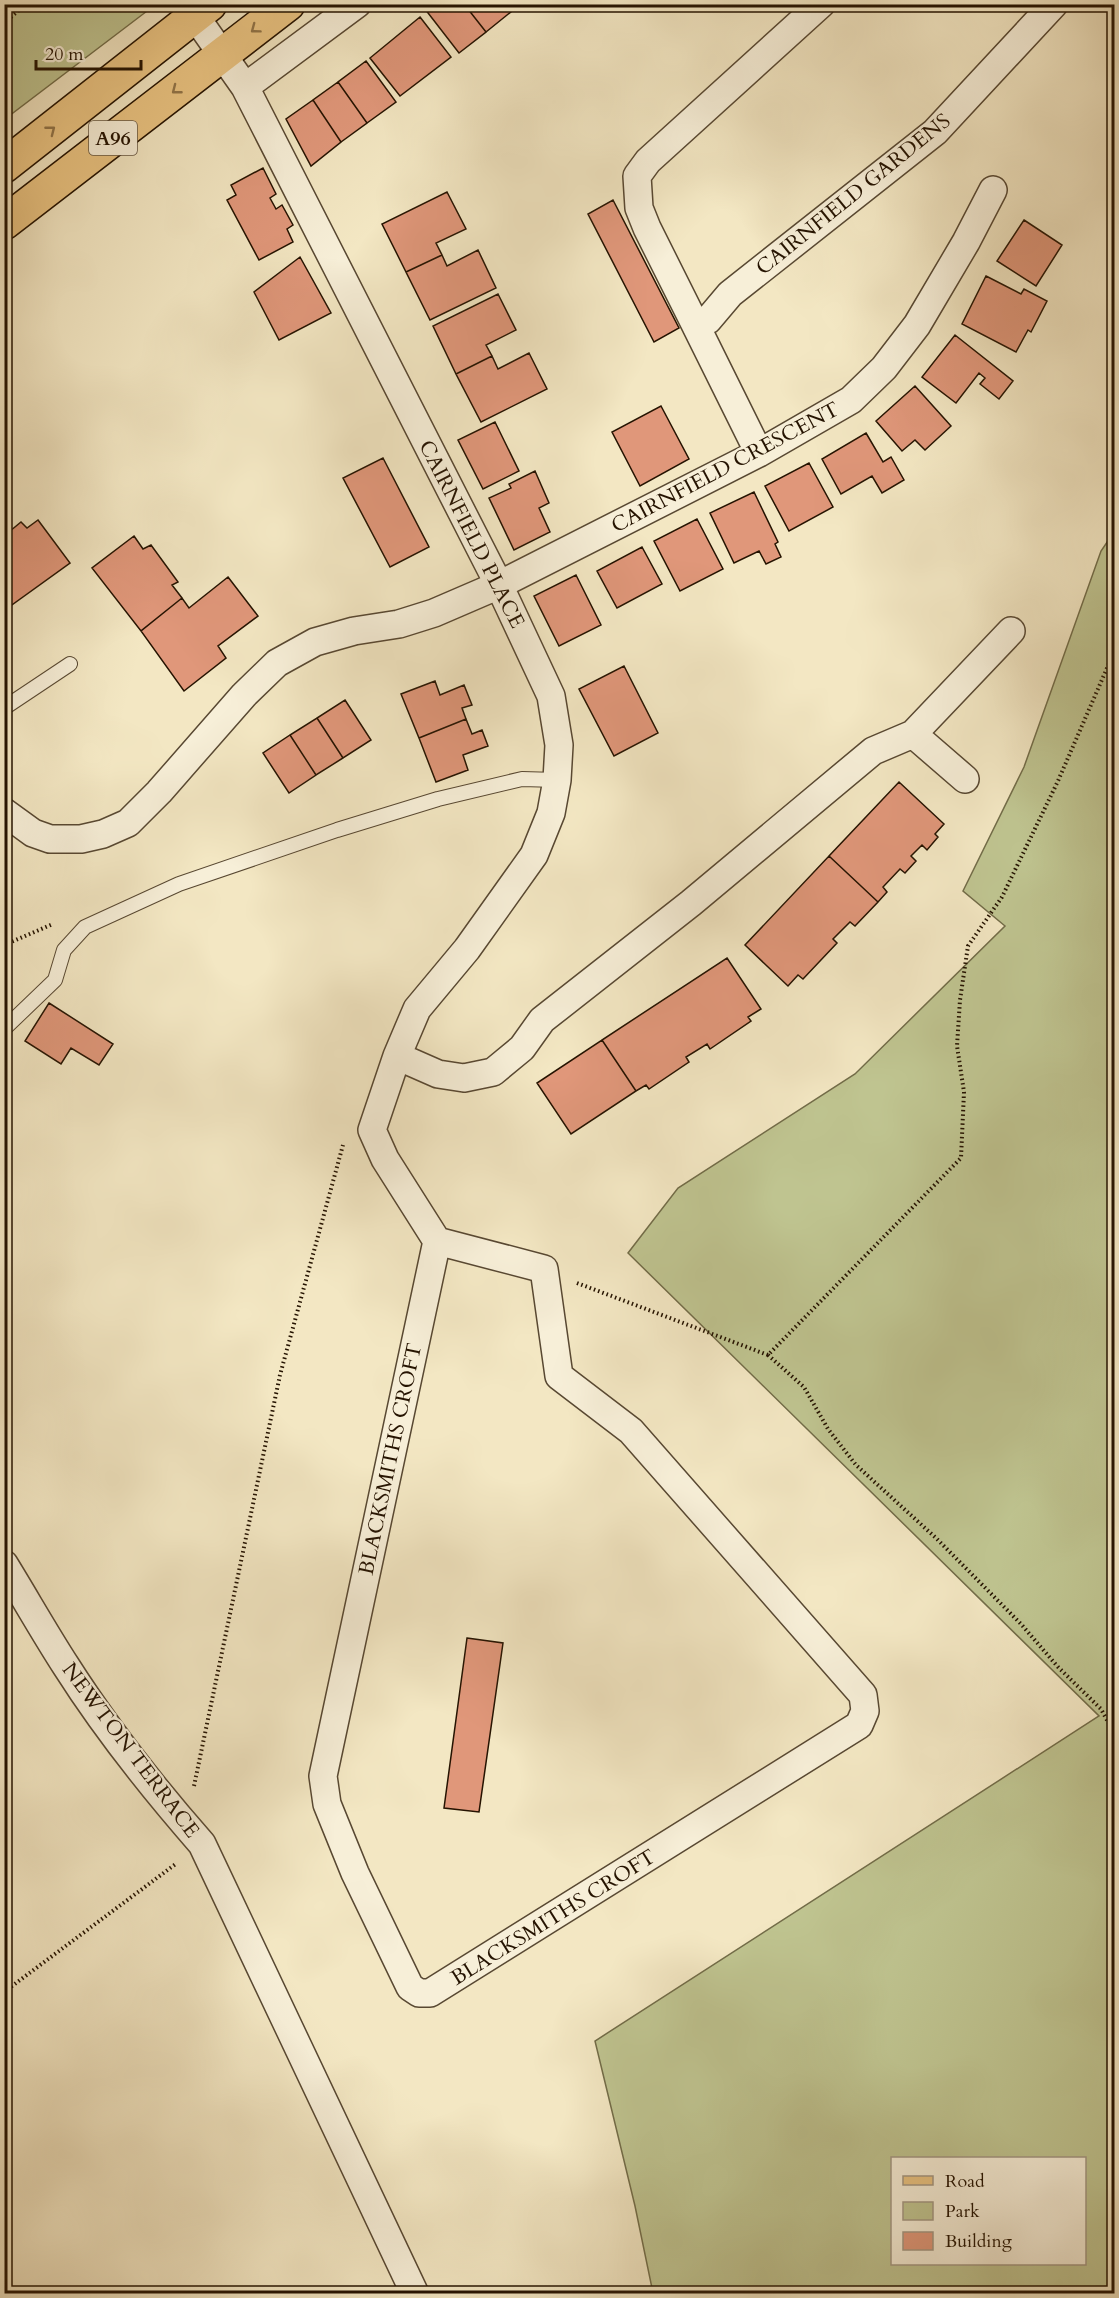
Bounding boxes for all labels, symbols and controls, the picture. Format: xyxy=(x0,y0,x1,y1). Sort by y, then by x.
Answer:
one-way arrow xyxy=(251,22,262,33)
scale bar xyxy=(36,33,141,71)
text: 20 m xyxy=(45,42,84,67)
one-way arrow xyxy=(172,82,183,93)
street label: CAIRNFIELD GARDENS xyxy=(750,107,957,282)
road number: A96 xyxy=(89,121,137,155)
one-way arrow xyxy=(44,126,55,137)
street label: CAIRNFIELD CRESCENT xyxy=(606,395,844,540)
street label: CAIRNFIELD PLACE xyxy=(412,435,532,633)
street label: BLACKSMITHS CROFT xyxy=(352,1341,429,1578)
street label: NEWTON TERRACE xyxy=(55,1657,206,1844)
street label: BLACKSMITHS CROFT xyxy=(445,1843,661,1992)
legend xyxy=(891,2157,1086,2265)
text: Road xyxy=(945,2169,985,2194)
text: Park xyxy=(945,2199,980,2224)
text: Building xyxy=(945,2229,1013,2254)

